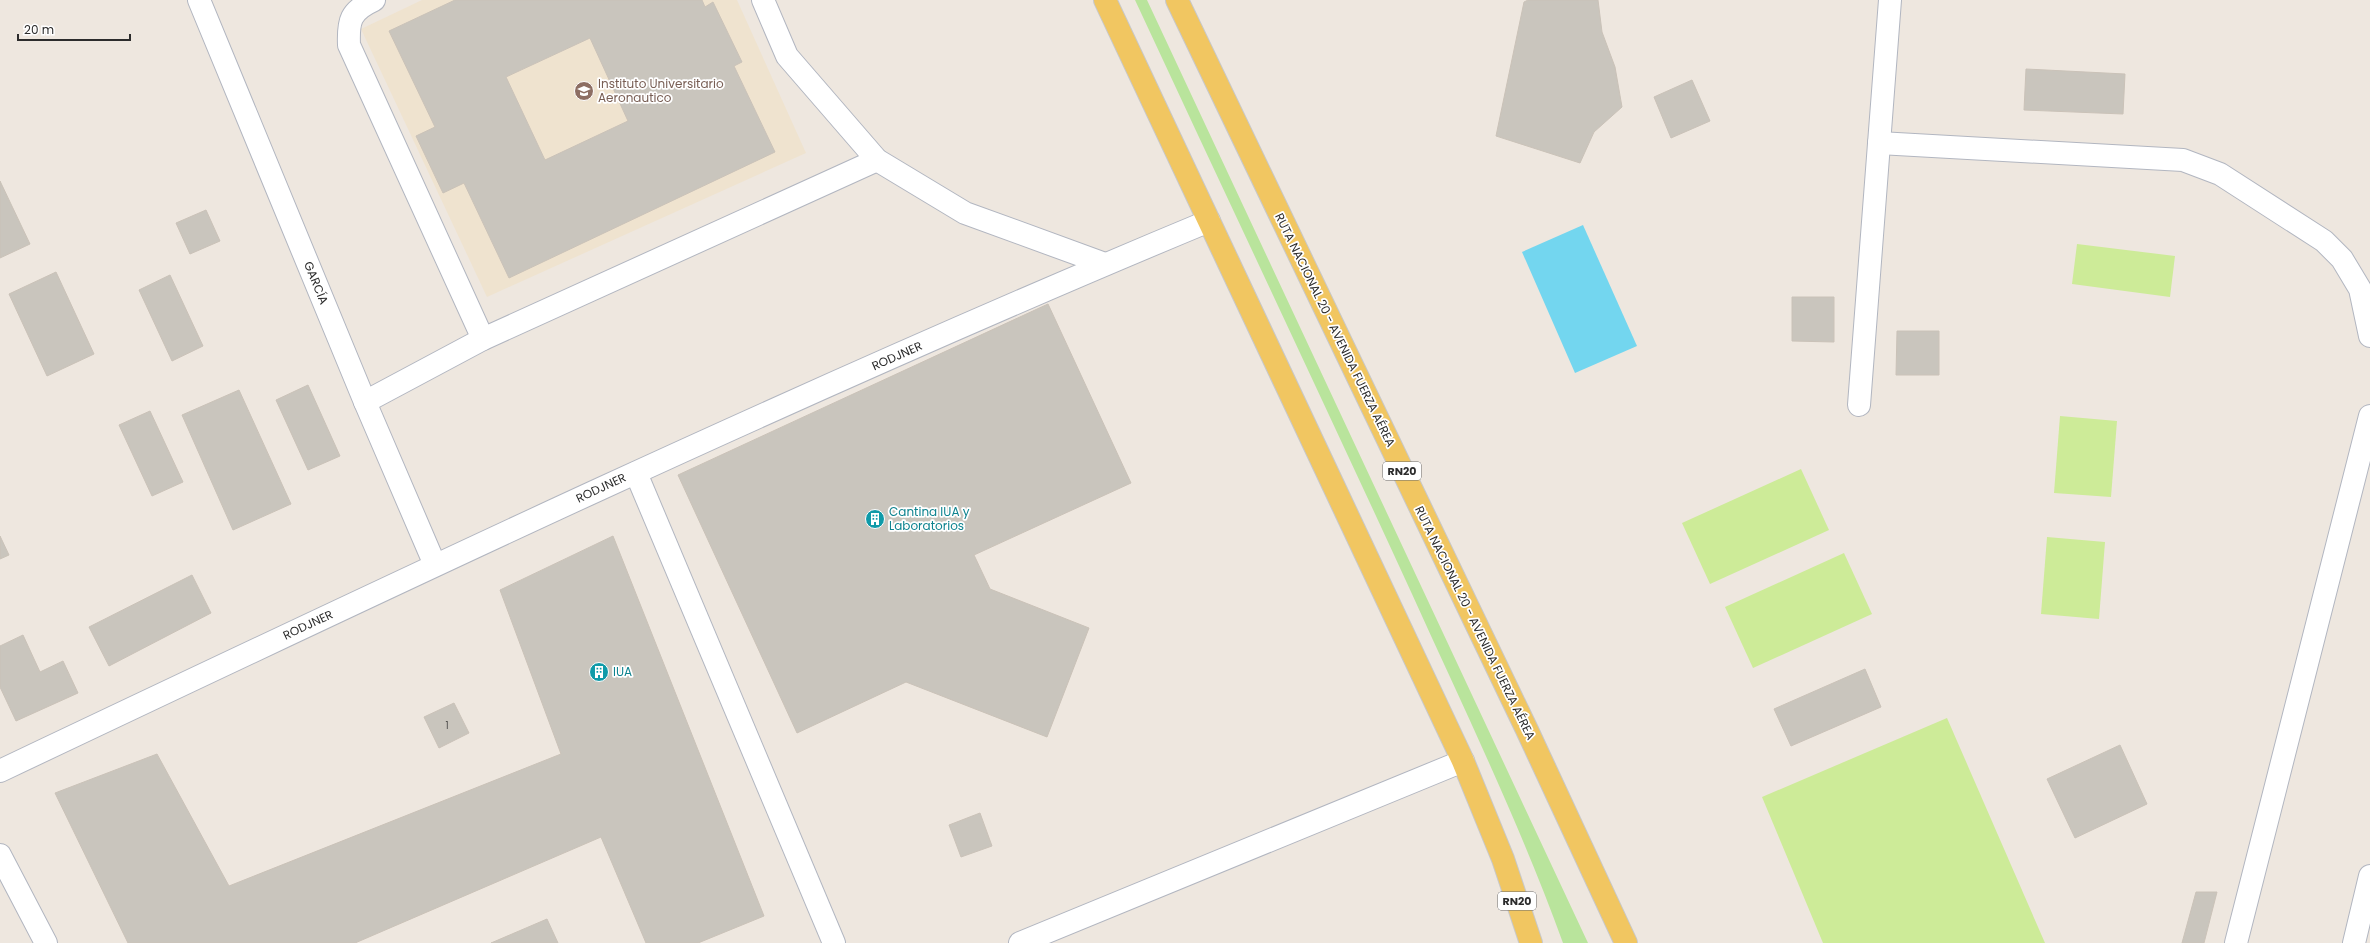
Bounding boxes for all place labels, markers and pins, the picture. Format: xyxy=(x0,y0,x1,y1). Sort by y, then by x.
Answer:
place label: Instituto Universitario Aeronautico xyxy=(598,75,724,106)
school or university icon: Instituto Universitario Aeronautico xyxy=(573,80,595,102)
place label: Cantina IUA y Laboratorios xyxy=(889,503,970,534)
building icon: Cantina IUA y Laboratorios xyxy=(864,508,886,530)
building icon: IUA xyxy=(588,661,610,683)
place label: IUA xyxy=(613,663,632,680)

